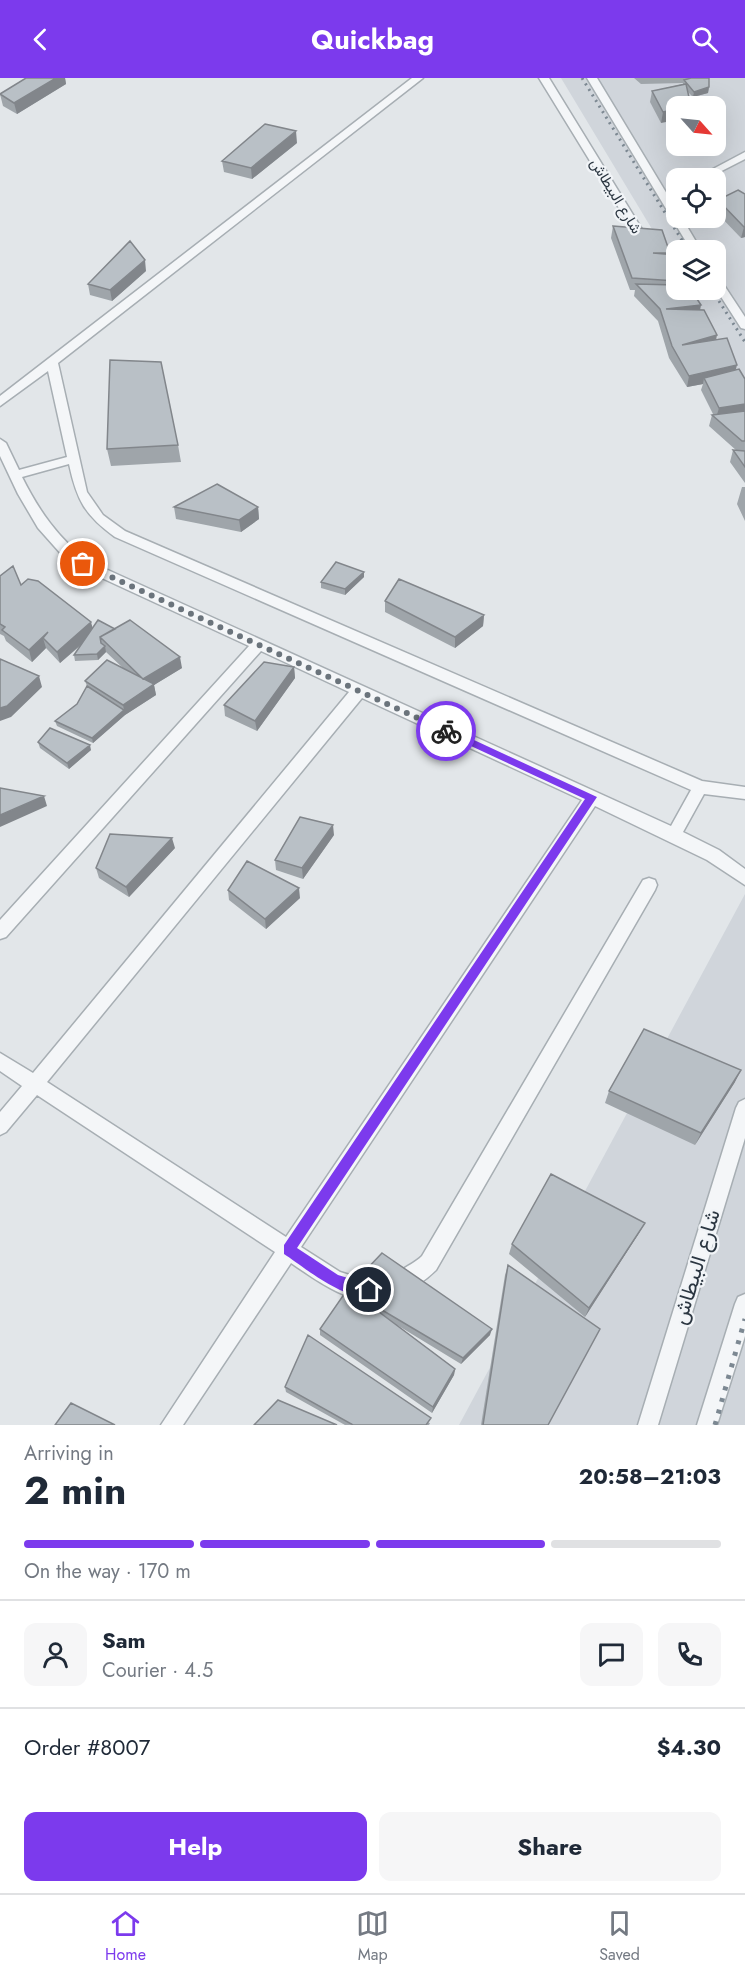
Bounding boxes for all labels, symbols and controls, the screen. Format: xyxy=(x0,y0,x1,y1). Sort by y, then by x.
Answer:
text: Quickbag xyxy=(311,20,434,59)
icon: back xyxy=(24,23,57,56)
icon: search xyxy=(688,23,721,56)
north arrow xyxy=(666,96,726,156)
map controls xyxy=(666,96,726,300)
street label: شارع البيطاش xyxy=(585,154,647,238)
button: locate xyxy=(666,168,726,228)
button: layers xyxy=(666,240,726,300)
pin xyxy=(57,538,108,589)
icon: bag xyxy=(66,547,99,580)
courier xyxy=(416,701,476,761)
icon: bike xyxy=(430,715,463,748)
street label: شارع البيطاش xyxy=(664,1206,728,1328)
pin xyxy=(343,1264,394,1315)
icon: home xyxy=(352,1273,385,1306)
text: Arriving in xyxy=(24,1439,114,1468)
text: 20:58–21:03 xyxy=(579,1460,721,1492)
text: 2 min xyxy=(24,1462,126,1519)
text: On the way · 170 m xyxy=(24,1557,191,1586)
button: person xyxy=(24,1623,87,1686)
button: chat xyxy=(580,1623,643,1686)
button: phone xyxy=(658,1623,721,1686)
text: Sam xyxy=(102,1624,146,1656)
text: Courier · 4.5 xyxy=(102,1656,213,1685)
text: Order #8007 xyxy=(24,1731,150,1763)
text: $4.30 xyxy=(657,1731,721,1763)
button: Help xyxy=(24,1812,367,1881)
button: Share xyxy=(379,1812,721,1881)
tab: Home xyxy=(105,1907,146,1966)
tab: Map xyxy=(356,1907,389,1966)
tab: Saved xyxy=(599,1907,640,1966)

